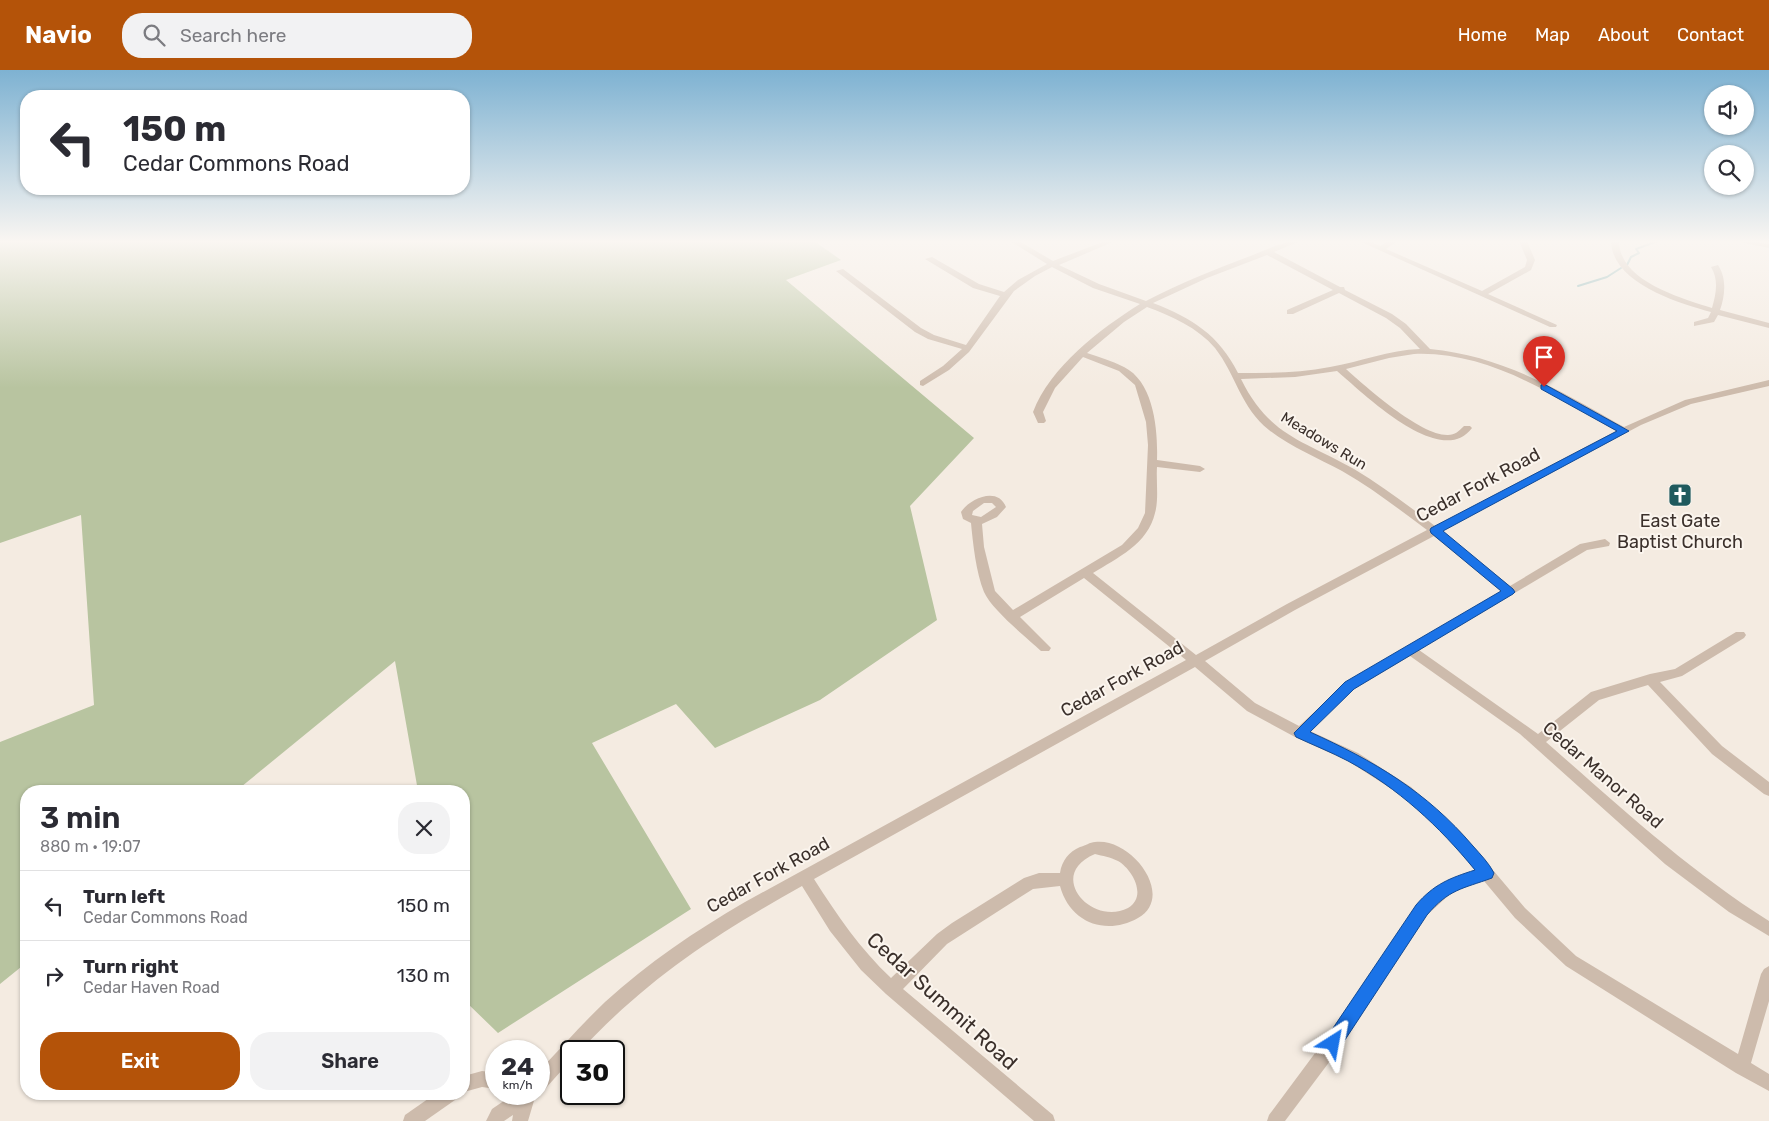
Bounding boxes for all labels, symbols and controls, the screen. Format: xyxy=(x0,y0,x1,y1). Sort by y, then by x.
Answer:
search box xyxy=(122,13,472,58)
text: Navio xyxy=(25,21,92,49)
icon: search xyxy=(140,21,168,49)
text: Search here xyxy=(180,24,286,47)
text: Home xyxy=(1458,24,1507,46)
text: Map xyxy=(1535,24,1570,46)
text: About xyxy=(1598,24,1649,46)
text: Contact xyxy=(1677,24,1744,46)
map controls xyxy=(1704,85,1754,195)
button: sound xyxy=(1704,85,1754,135)
text: 150 m xyxy=(123,108,226,150)
icon: left xyxy=(40,110,105,175)
button: search xyxy=(1704,145,1754,195)
text: Cedar Commons Road xyxy=(123,150,350,177)
pin xyxy=(1523,336,1565,387)
icon: arrive xyxy=(1530,343,1558,371)
street label: Meadows Run xyxy=(1278,408,1370,474)
street label: Cedar Fork Road xyxy=(1412,443,1544,527)
church icon: East Gate Baptist Church xyxy=(1667,482,1693,508)
place label: East Gate Baptist Church xyxy=(1617,510,1743,553)
street label: Cedar Fork Road xyxy=(1057,636,1187,722)
street label: Cedar Manor Road xyxy=(1538,717,1668,833)
text: 3 min xyxy=(40,800,120,836)
button: close xyxy=(398,802,450,854)
street label: Cedar Fork Road xyxy=(703,832,833,918)
text: 880 m · 19:07 xyxy=(40,837,141,856)
text: Turn left xyxy=(83,885,165,908)
icon: left xyxy=(40,892,68,920)
text: 150 m xyxy=(397,894,450,917)
text: Cedar Commons Road xyxy=(83,908,248,927)
street label: Cedar Summit Road xyxy=(862,927,1023,1075)
text: Turn right xyxy=(83,955,178,978)
icon: right xyxy=(40,962,68,990)
text: 130 m xyxy=(397,964,450,987)
text: Cedar Haven Road xyxy=(83,978,220,997)
position arrow xyxy=(1306,1016,1358,1068)
button: Exit xyxy=(40,1032,240,1090)
button: Share xyxy=(250,1032,450,1090)
speed limit sign: 30 xyxy=(560,1040,625,1105)
text: 24 xyxy=(501,1052,534,1081)
text: km/h xyxy=(503,1078,532,1092)

